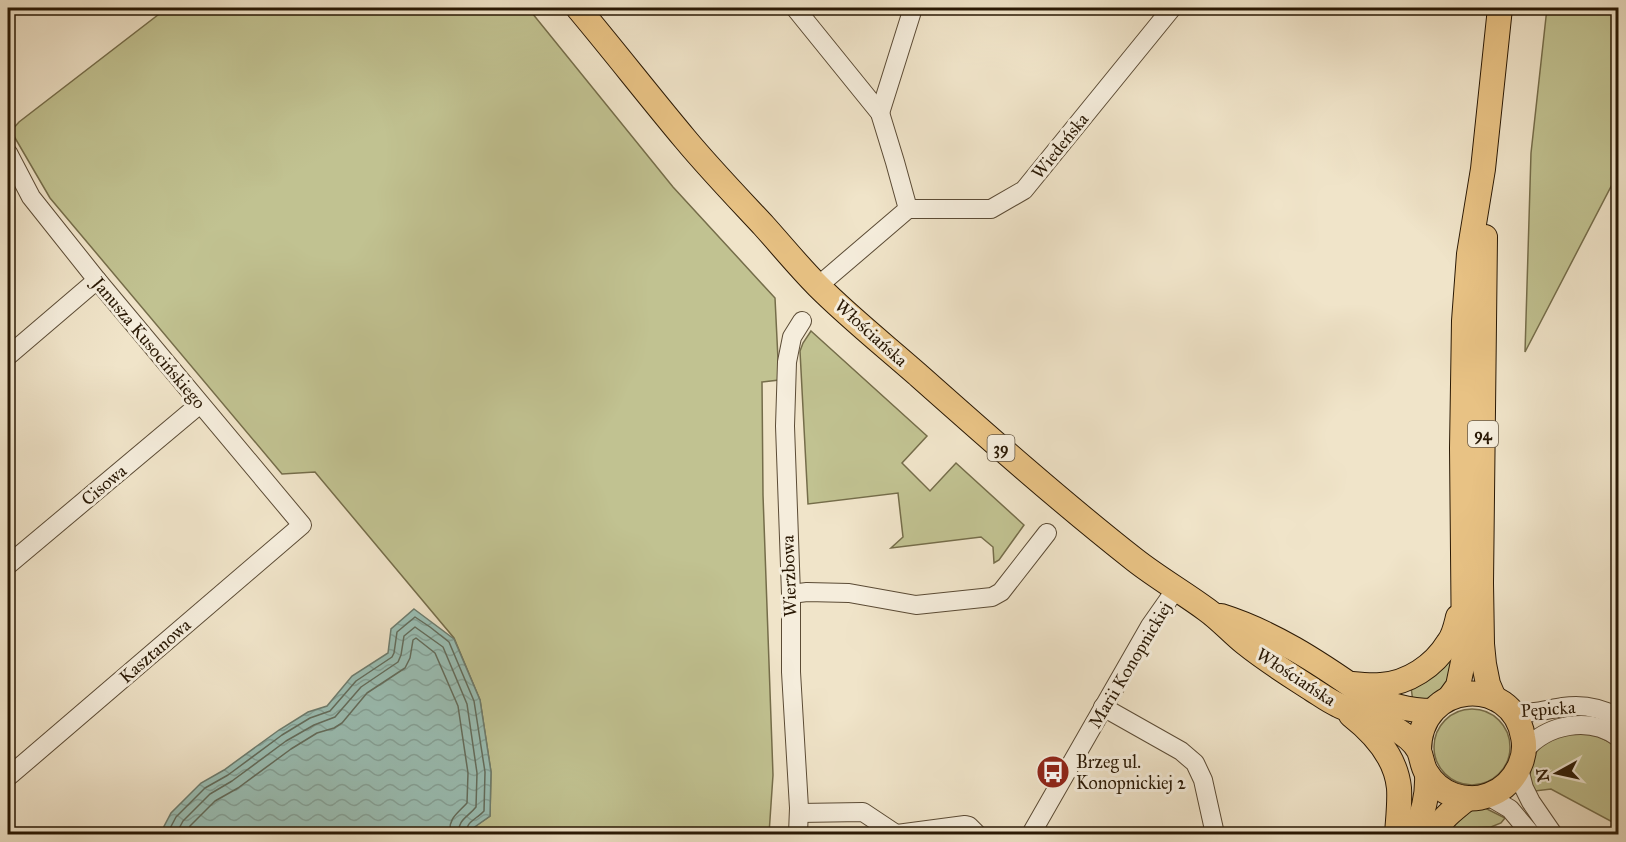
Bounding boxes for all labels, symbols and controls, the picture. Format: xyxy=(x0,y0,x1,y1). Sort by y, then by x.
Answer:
street label: Wiedeńska xyxy=(1027,108,1093,183)
street label: Janusza Kusocińskiego xyxy=(85,271,210,414)
street label: Włościańska xyxy=(830,295,912,372)
road number: 94 xyxy=(1468,421,1498,447)
road number: 39 xyxy=(988,435,1014,461)
street label: Cisowa xyxy=(77,460,131,510)
street label: Wierzbowa xyxy=(777,534,801,617)
street label: Marii Konopnickiej xyxy=(1084,598,1176,732)
street label: Kasztanowa xyxy=(115,614,196,688)
street label: Włościańska xyxy=(1252,643,1340,711)
street label: Pępicka xyxy=(1520,696,1576,722)
north arrow xyxy=(1527,743,1587,803)
place label: Brzeg ul. Konopnickiej 2 xyxy=(1076,751,1186,794)
bus stop icon: Brzeg ul. Konopnickiej 2 xyxy=(1035,754,1071,790)
text: N xyxy=(1532,767,1553,783)

